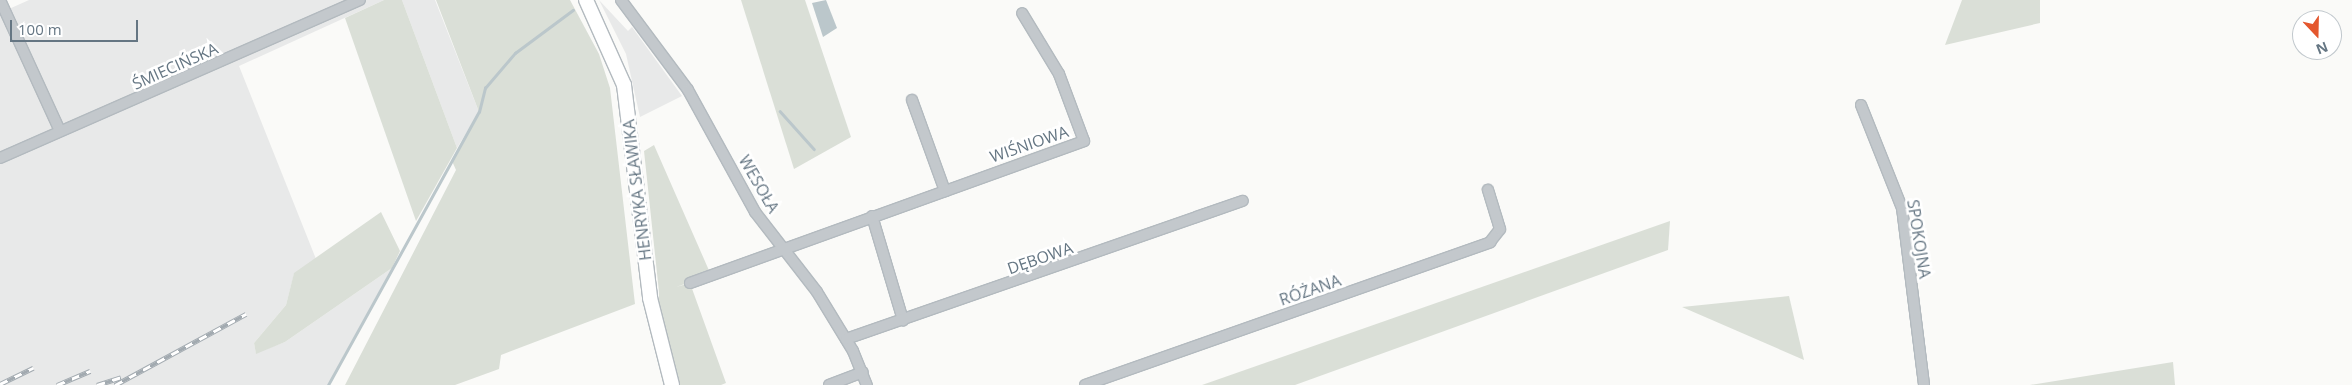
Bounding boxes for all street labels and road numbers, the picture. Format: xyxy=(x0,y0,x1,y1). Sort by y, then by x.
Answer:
street label: ŚMIECIŃSKA xyxy=(129,39,221,93)
street label: HENRYKA SŁAWIKA xyxy=(619,118,655,262)
street label: WIŚNIOWA xyxy=(987,122,1071,166)
street label: WESOŁA xyxy=(735,152,783,216)
street label: SPOKOJNA xyxy=(1903,198,1935,280)
street label: DĘBOWA xyxy=(1005,238,1075,278)
street label: RÓŻANA xyxy=(1277,271,1343,309)

